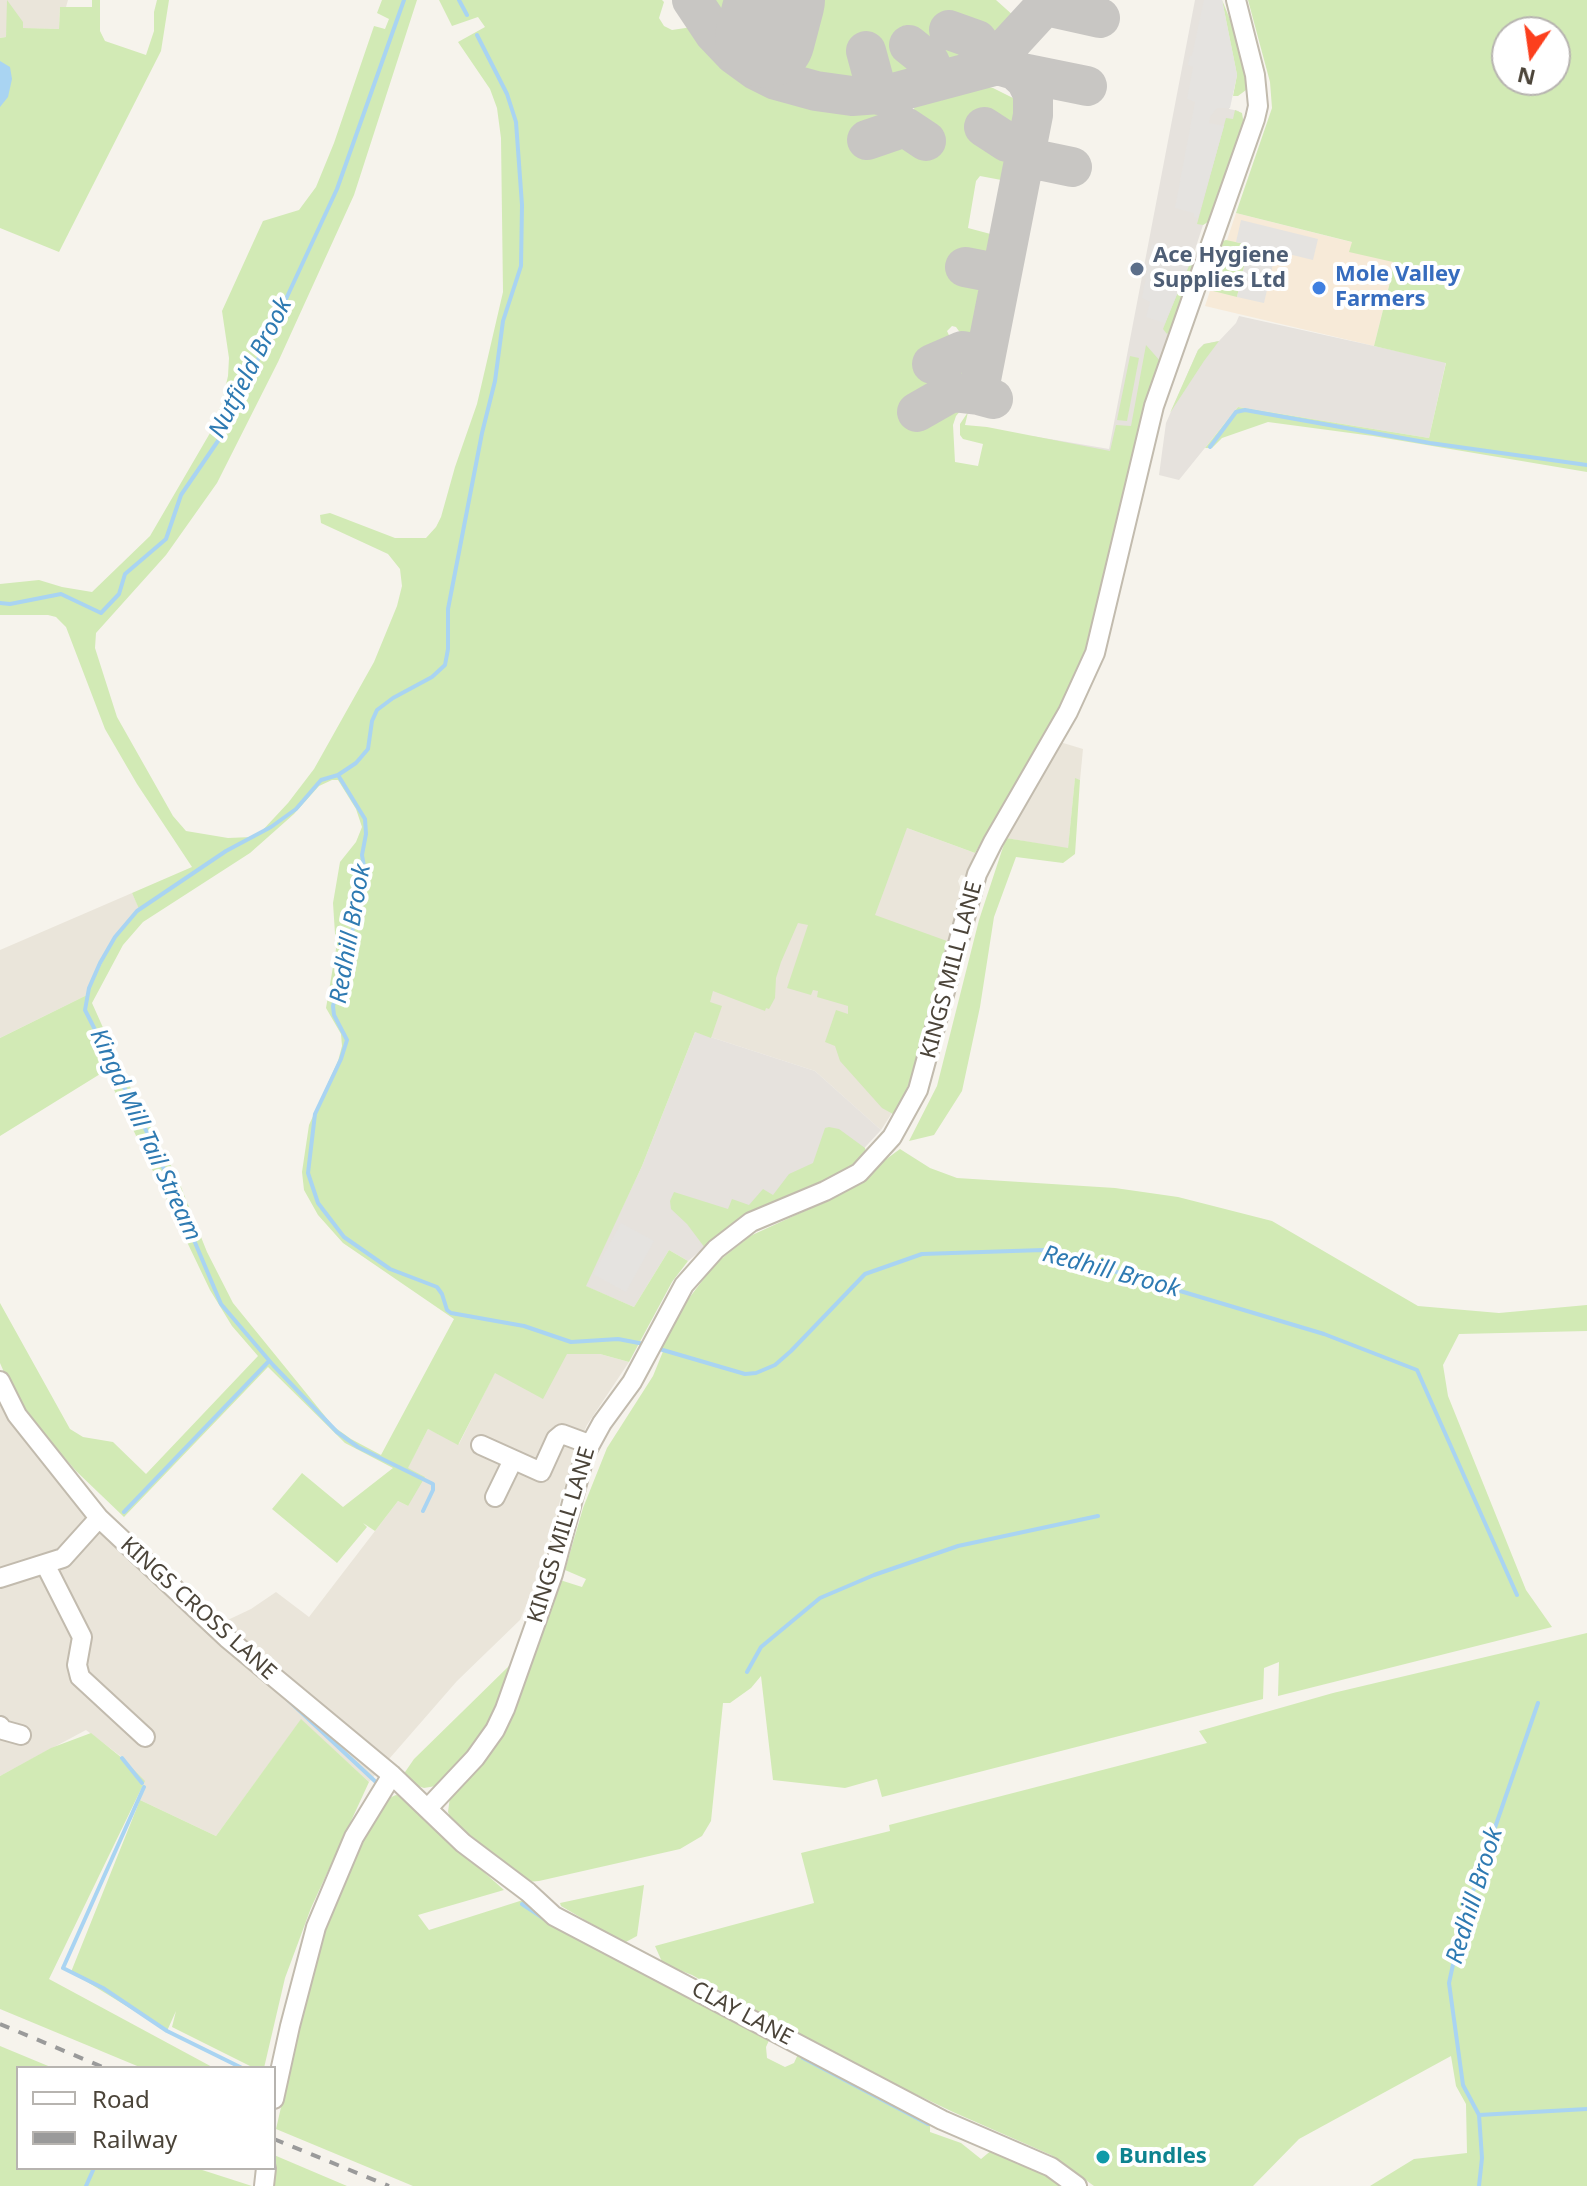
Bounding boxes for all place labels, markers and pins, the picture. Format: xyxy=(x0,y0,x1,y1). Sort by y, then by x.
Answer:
place label: Ace Hygiene Supplies Ltd xyxy=(1153,243,1289,294)
marker: Ace Hygiene Supplies Ltd xyxy=(1128,260,1146,278)
place label: Mole Valley Farmers xyxy=(1335,262,1460,314)
marker: Mole Valley Farmers xyxy=(1310,279,1328,297)
place label: Bundles xyxy=(1119,2144,1207,2170)
marker: Bundles xyxy=(1094,2148,1112,2166)

